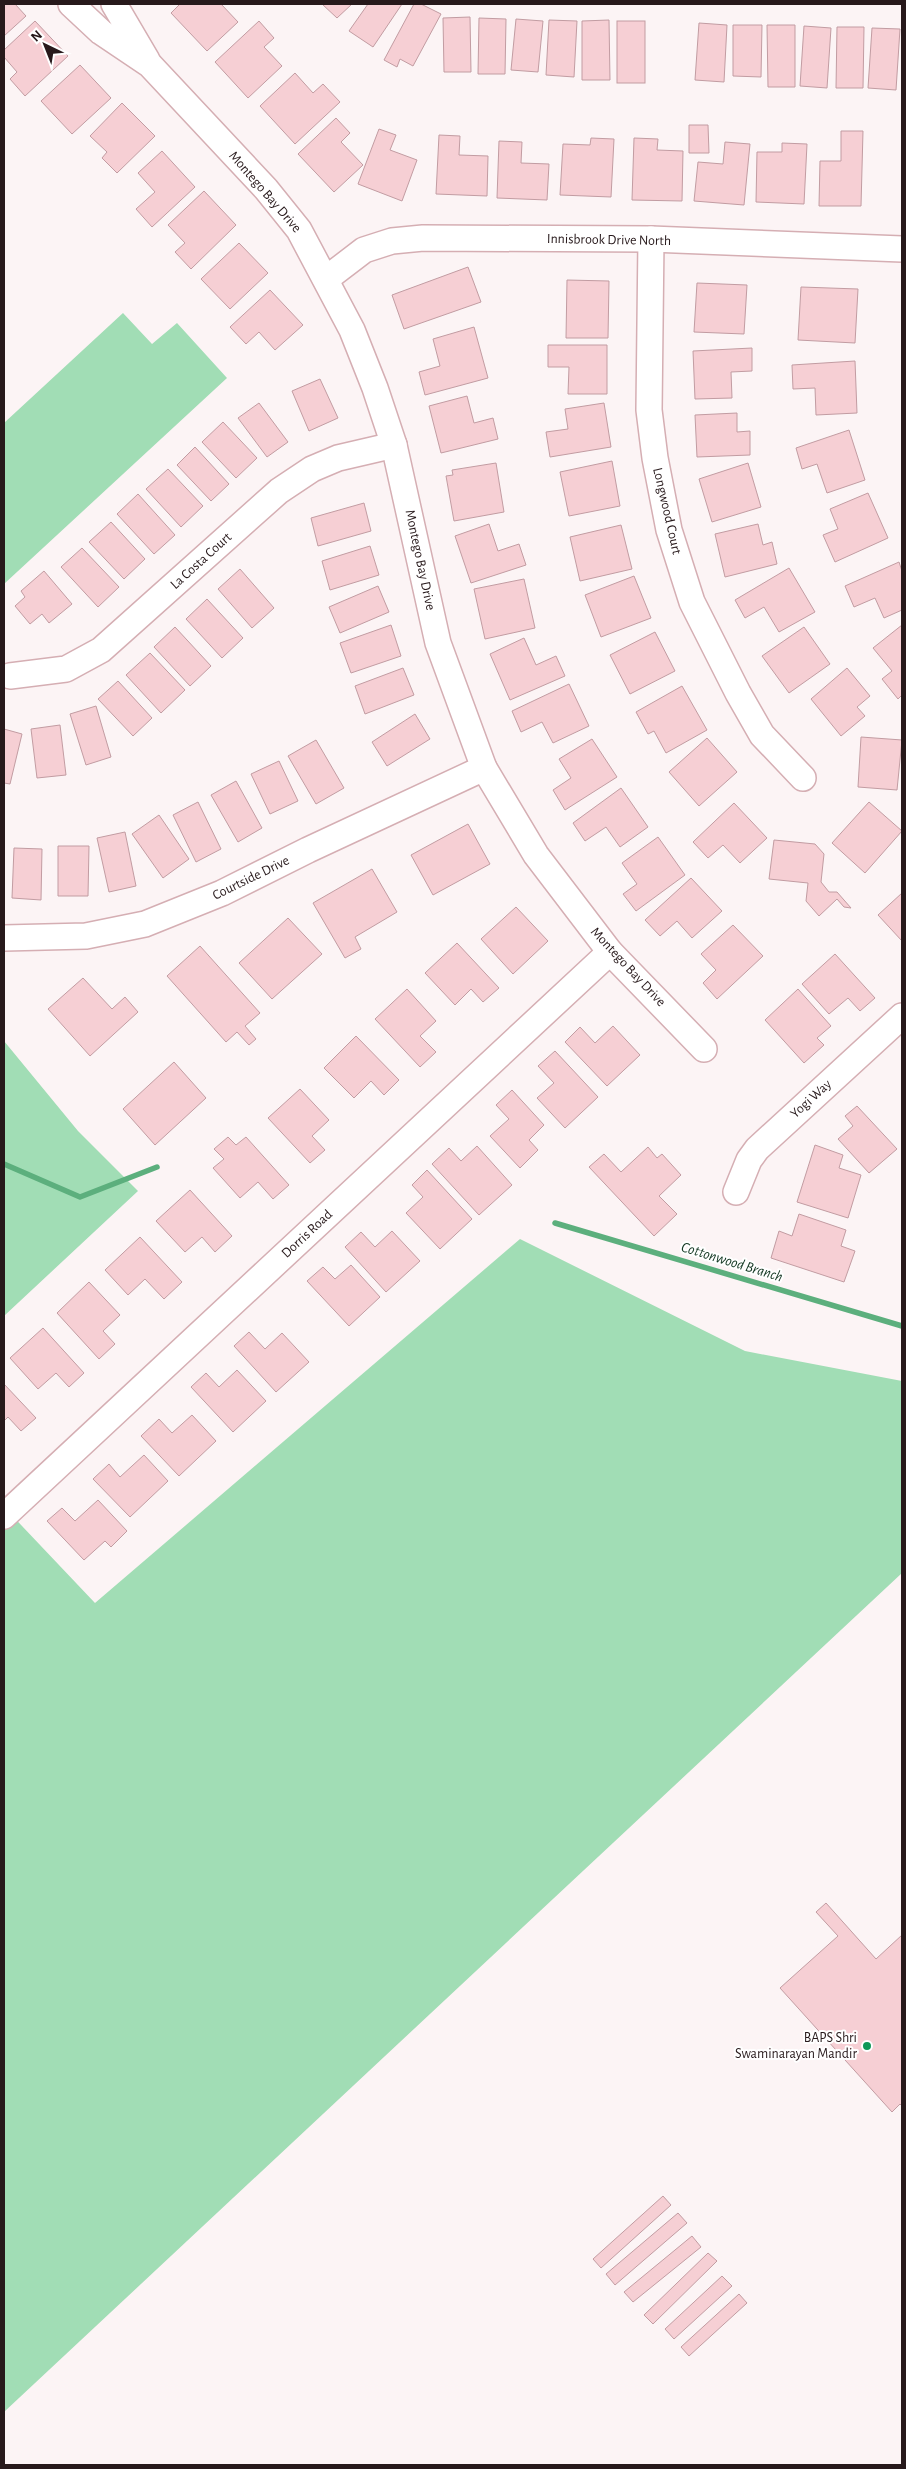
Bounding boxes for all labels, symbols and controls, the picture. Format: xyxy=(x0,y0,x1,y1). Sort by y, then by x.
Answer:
north arrow xyxy=(20,20,70,70)
text: N xyxy=(28,28,45,45)
street label: Montego Bay Drive xyxy=(226,149,304,235)
street label: Innisbrook Drive North xyxy=(547,232,671,248)
street label: Longwood Court xyxy=(650,466,684,556)
street label: Montego Bay Drive xyxy=(402,508,438,612)
street label: La Costa Court xyxy=(168,530,235,592)
street label: Courtside Drive xyxy=(210,853,292,903)
street label: Montego Bay Drive xyxy=(588,925,668,1009)
street label: Yogi Way xyxy=(788,1077,834,1121)
street label: Dorris Road xyxy=(279,1207,335,1261)
water label: Cottonwood Branch xyxy=(679,1239,785,1285)
place label: BAPS Shri Swaminarayan Mandir xyxy=(735,2031,857,2061)
marker: BAPS Shri Swaminarayan Mandir xyxy=(861,2040,873,2052)

